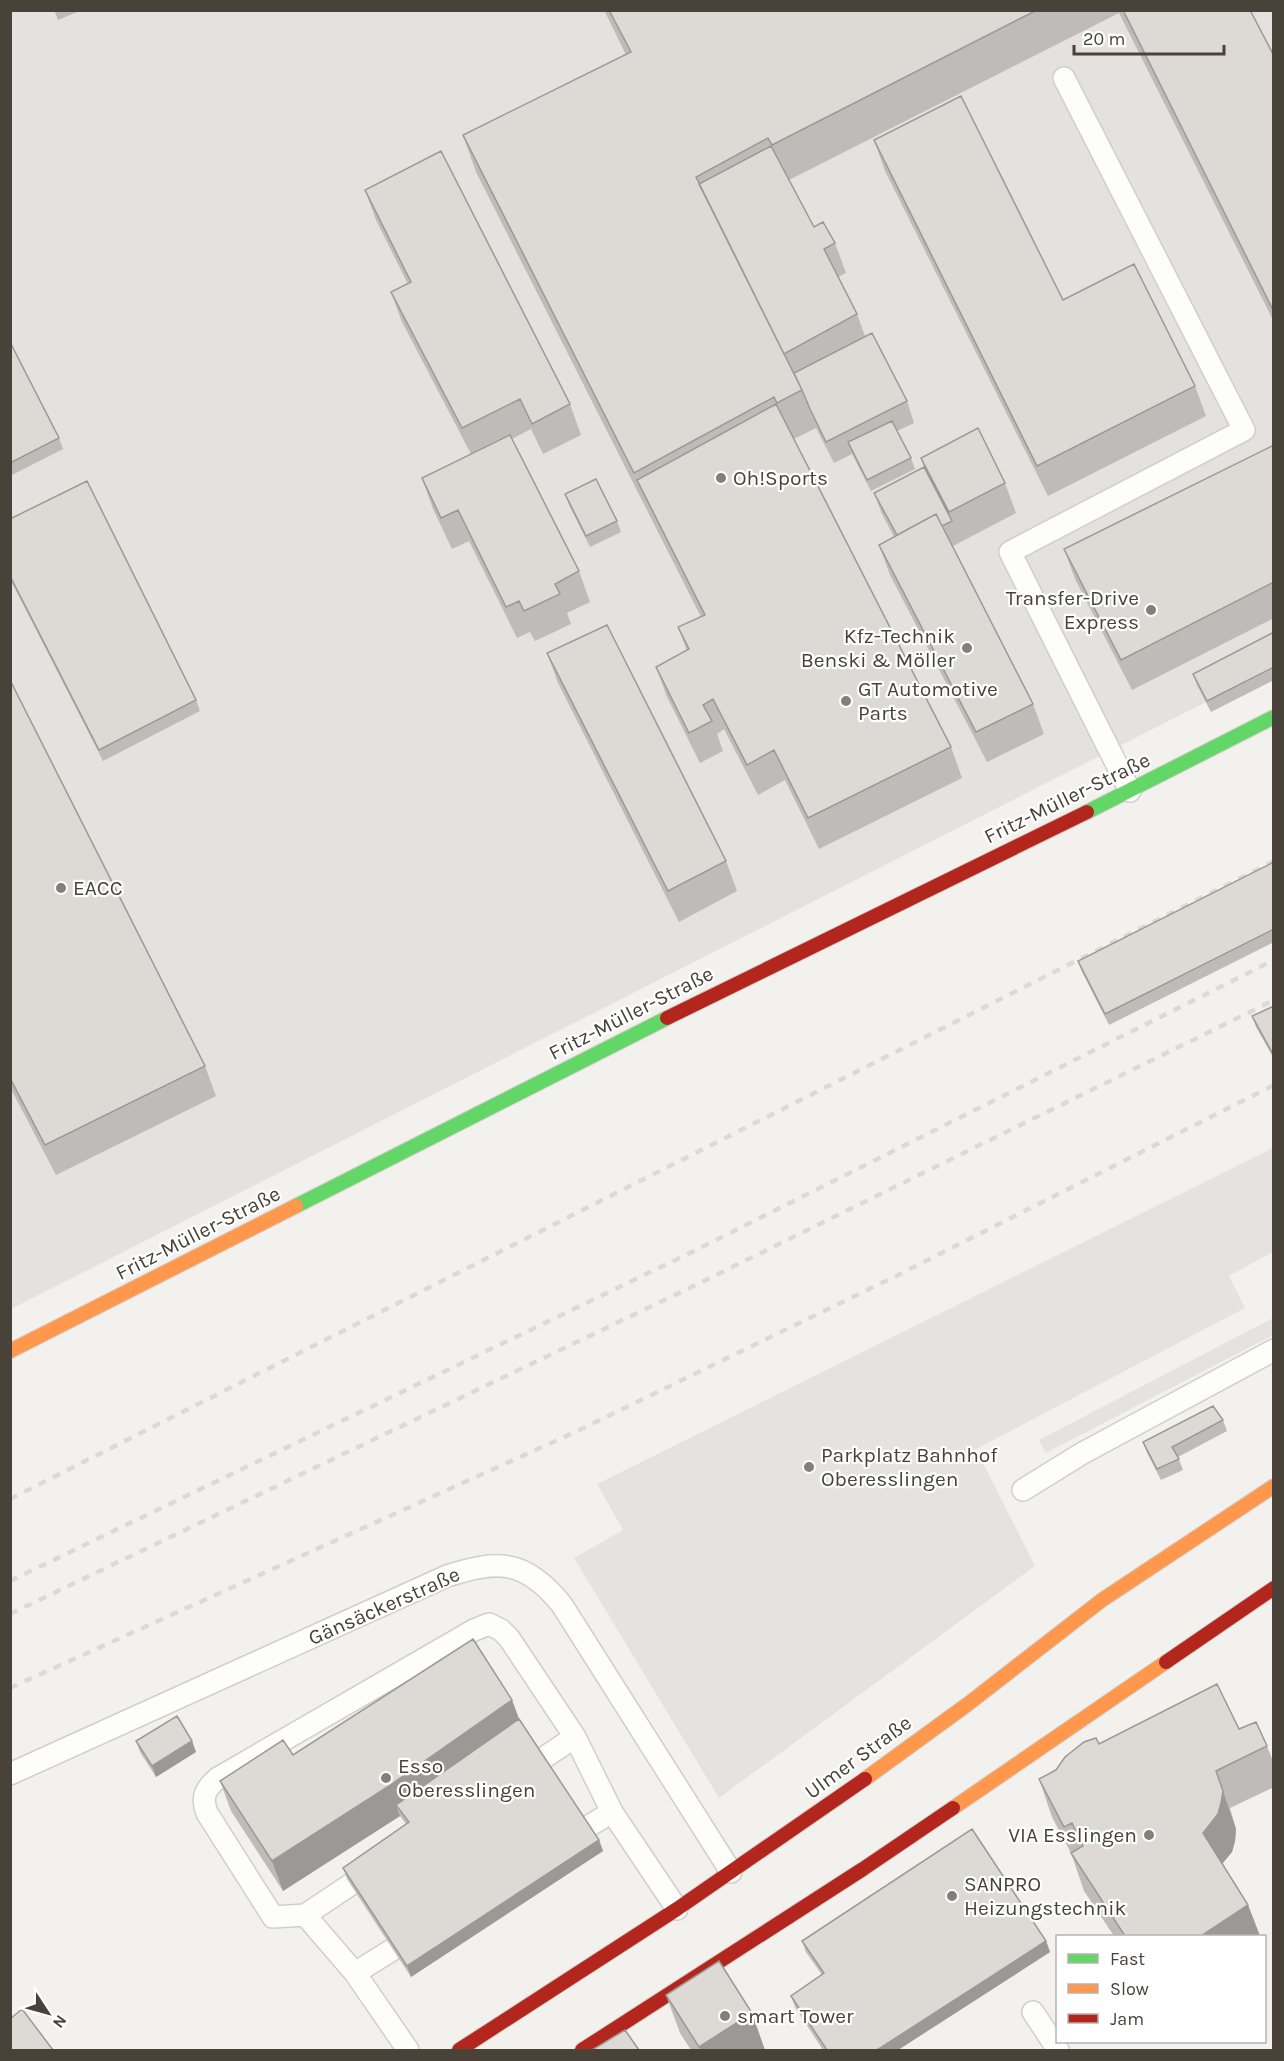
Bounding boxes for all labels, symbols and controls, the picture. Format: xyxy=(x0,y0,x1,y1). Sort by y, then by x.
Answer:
scale bar xyxy=(1074,18,1224,56)
text: 20 m xyxy=(1083,28,1125,50)
place label: Oh!Sports xyxy=(733,466,828,490)
marker: Oh!Sports xyxy=(714,471,728,485)
place label: Transfer-Drive Express xyxy=(1006,586,1139,634)
marker: Transfer-Drive Express xyxy=(1144,603,1158,617)
place label: Kfz-Technik Benski & Möller xyxy=(801,624,955,672)
marker: Kfz-Technik Benski & Möller xyxy=(960,641,974,655)
place label: GT Automotive Parts xyxy=(858,677,998,725)
marker: GT Automotive Parts xyxy=(839,694,853,708)
street label: Fritz-Müller-Straße xyxy=(980,747,1154,849)
place label: EACC xyxy=(73,876,123,900)
marker: EACC xyxy=(54,881,68,895)
street label: Fritz-Müller-Straße xyxy=(545,961,717,1065)
street label: Fritz-Müller-Straße xyxy=(112,1181,284,1285)
place label: Parkplatz Bahnhof Oberesslingen xyxy=(821,1443,998,1491)
marker: Parkplatz Bahnhof Oberesslingen xyxy=(802,1460,816,1474)
street label: Gänsäckerstraße xyxy=(305,1562,463,1650)
street label: Ulmer Straße xyxy=(800,1710,916,1804)
place label: Esso Oberesslingen xyxy=(398,1754,535,1802)
marker: Esso Oberesslingen xyxy=(379,1771,393,1785)
place label: VIA Esslingen xyxy=(1008,1823,1137,1847)
marker: VIA Esslingen xyxy=(1142,1828,1156,1842)
place label: SANPRO Heizungstechnik xyxy=(964,1872,1126,1920)
marker: SANPRO Heizungstechnik xyxy=(945,1889,959,1903)
legend xyxy=(1056,1935,1266,2043)
text: Fast xyxy=(1110,1948,1145,1970)
text: Slow xyxy=(1110,1978,1149,2000)
north arrow xyxy=(18,1983,78,2043)
place label: smart Tower xyxy=(737,2004,854,2028)
text: Jam xyxy=(1110,2008,1144,2030)
marker: smart Tower xyxy=(718,2009,732,2023)
text: N xyxy=(49,2011,71,2032)

